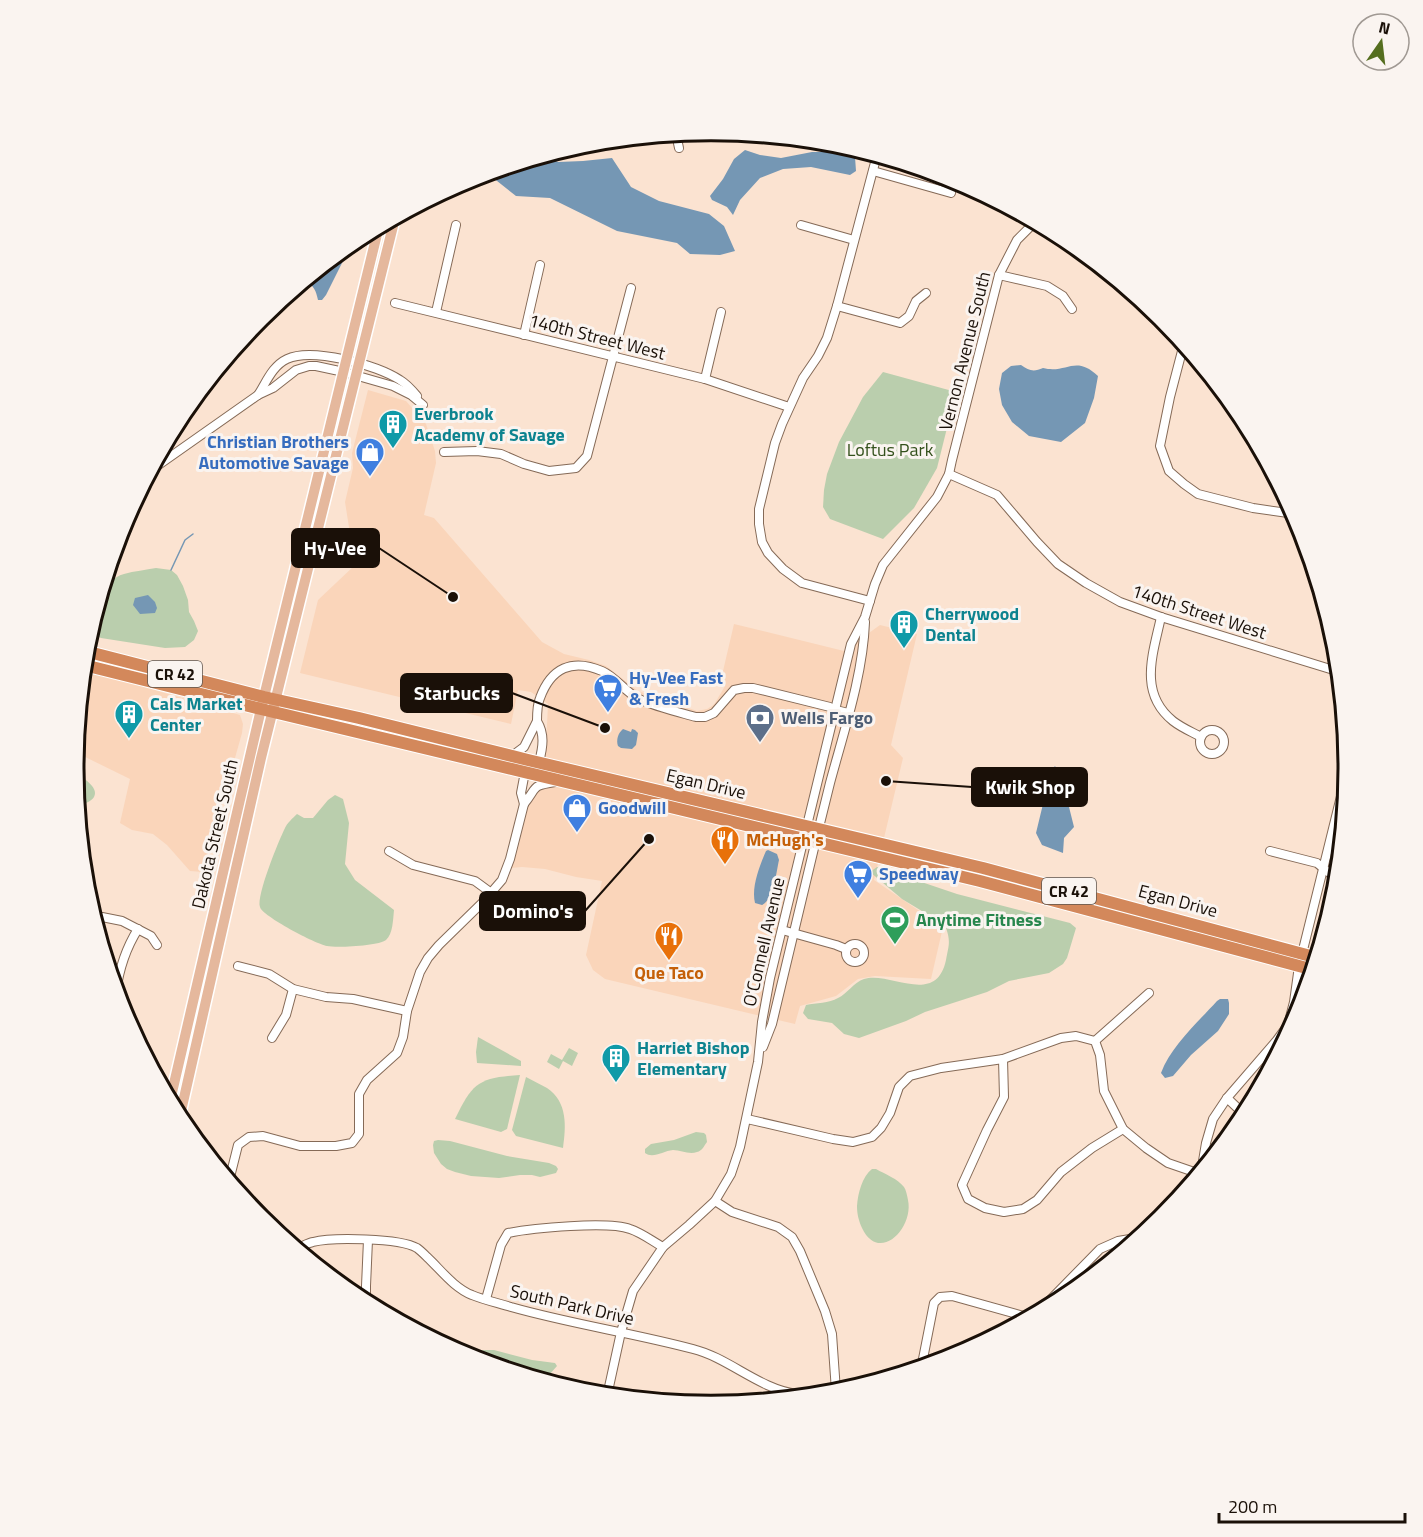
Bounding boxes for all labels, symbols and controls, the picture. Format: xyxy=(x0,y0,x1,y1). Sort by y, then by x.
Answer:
north arrow xyxy=(1351,12,1411,72)
text: N xyxy=(1376,14,1393,40)
street label: Vernon Avenue South xyxy=(932,268,997,433)
street label: 140th Street West xyxy=(526,306,669,367)
place label: Everbrook Academy of Savage xyxy=(414,400,565,448)
building icon: Everbrook Academy of Savage xyxy=(377,408,409,450)
place label: Christian Brothers Automotive Savage xyxy=(199,428,349,476)
shop icon: Christian Brothers Automotive Savage xyxy=(354,436,386,478)
park label: Loftus Park xyxy=(847,436,934,463)
callout: Hy-Vee xyxy=(292,529,379,567)
text: Hy-Vee xyxy=(304,532,366,563)
street label: 140th Street West xyxy=(1128,577,1271,646)
place label: Cherrywood Dental xyxy=(925,600,1019,648)
building icon: Cherrywood Dental xyxy=(888,608,920,650)
road number: CR 42 xyxy=(148,661,202,687)
place label: Hy-Vee Fast & Fresh xyxy=(629,664,724,712)
supermarket icon: Hy-Vee Fast & Fresh xyxy=(592,672,624,714)
callout: Starbucks xyxy=(401,674,512,712)
text: Starbucks xyxy=(414,677,500,708)
place label: Cals Market Center xyxy=(150,690,243,738)
building icon: Cals Market Center xyxy=(113,698,145,740)
bank icon: Wells Fargo xyxy=(744,702,776,744)
place label: Wells Fargo xyxy=(781,704,873,731)
street label: Dakota Street South xyxy=(184,756,245,911)
street label: Egan Drive xyxy=(664,761,749,806)
callout: Kwik Shop xyxy=(972,768,1087,806)
text: Kwik Shop xyxy=(985,771,1075,802)
shop icon: Goodwill xyxy=(561,792,593,834)
place label: Goodwill xyxy=(598,794,666,821)
restaurant icon: McHugh's xyxy=(709,824,741,866)
place label: McHugh's xyxy=(746,826,824,853)
supermarket icon: Speedway xyxy=(842,858,874,900)
place label: Speedway xyxy=(879,860,959,887)
street label: O'Connell Avenue xyxy=(736,875,791,1009)
street label: Egan Drive xyxy=(1136,877,1221,924)
road number: CR 42 xyxy=(1042,878,1096,904)
callout: Domino's xyxy=(480,892,585,930)
text: Domino's xyxy=(492,895,574,926)
sports icon: Anytime Fitness xyxy=(879,904,911,946)
place label: Anytime Fitness xyxy=(916,906,1042,933)
restaurant icon: Que Taco xyxy=(653,920,685,962)
place label: Que Taco xyxy=(634,959,704,986)
place label: Harriet Bishop Elementary xyxy=(637,1034,750,1082)
building icon: Harriet Bishop Elementary xyxy=(600,1042,632,1084)
street label: South Park Drive xyxy=(507,1277,637,1332)
scale bar xyxy=(1219,1486,1405,1524)
text: 200 m xyxy=(1228,1493,1277,1520)

